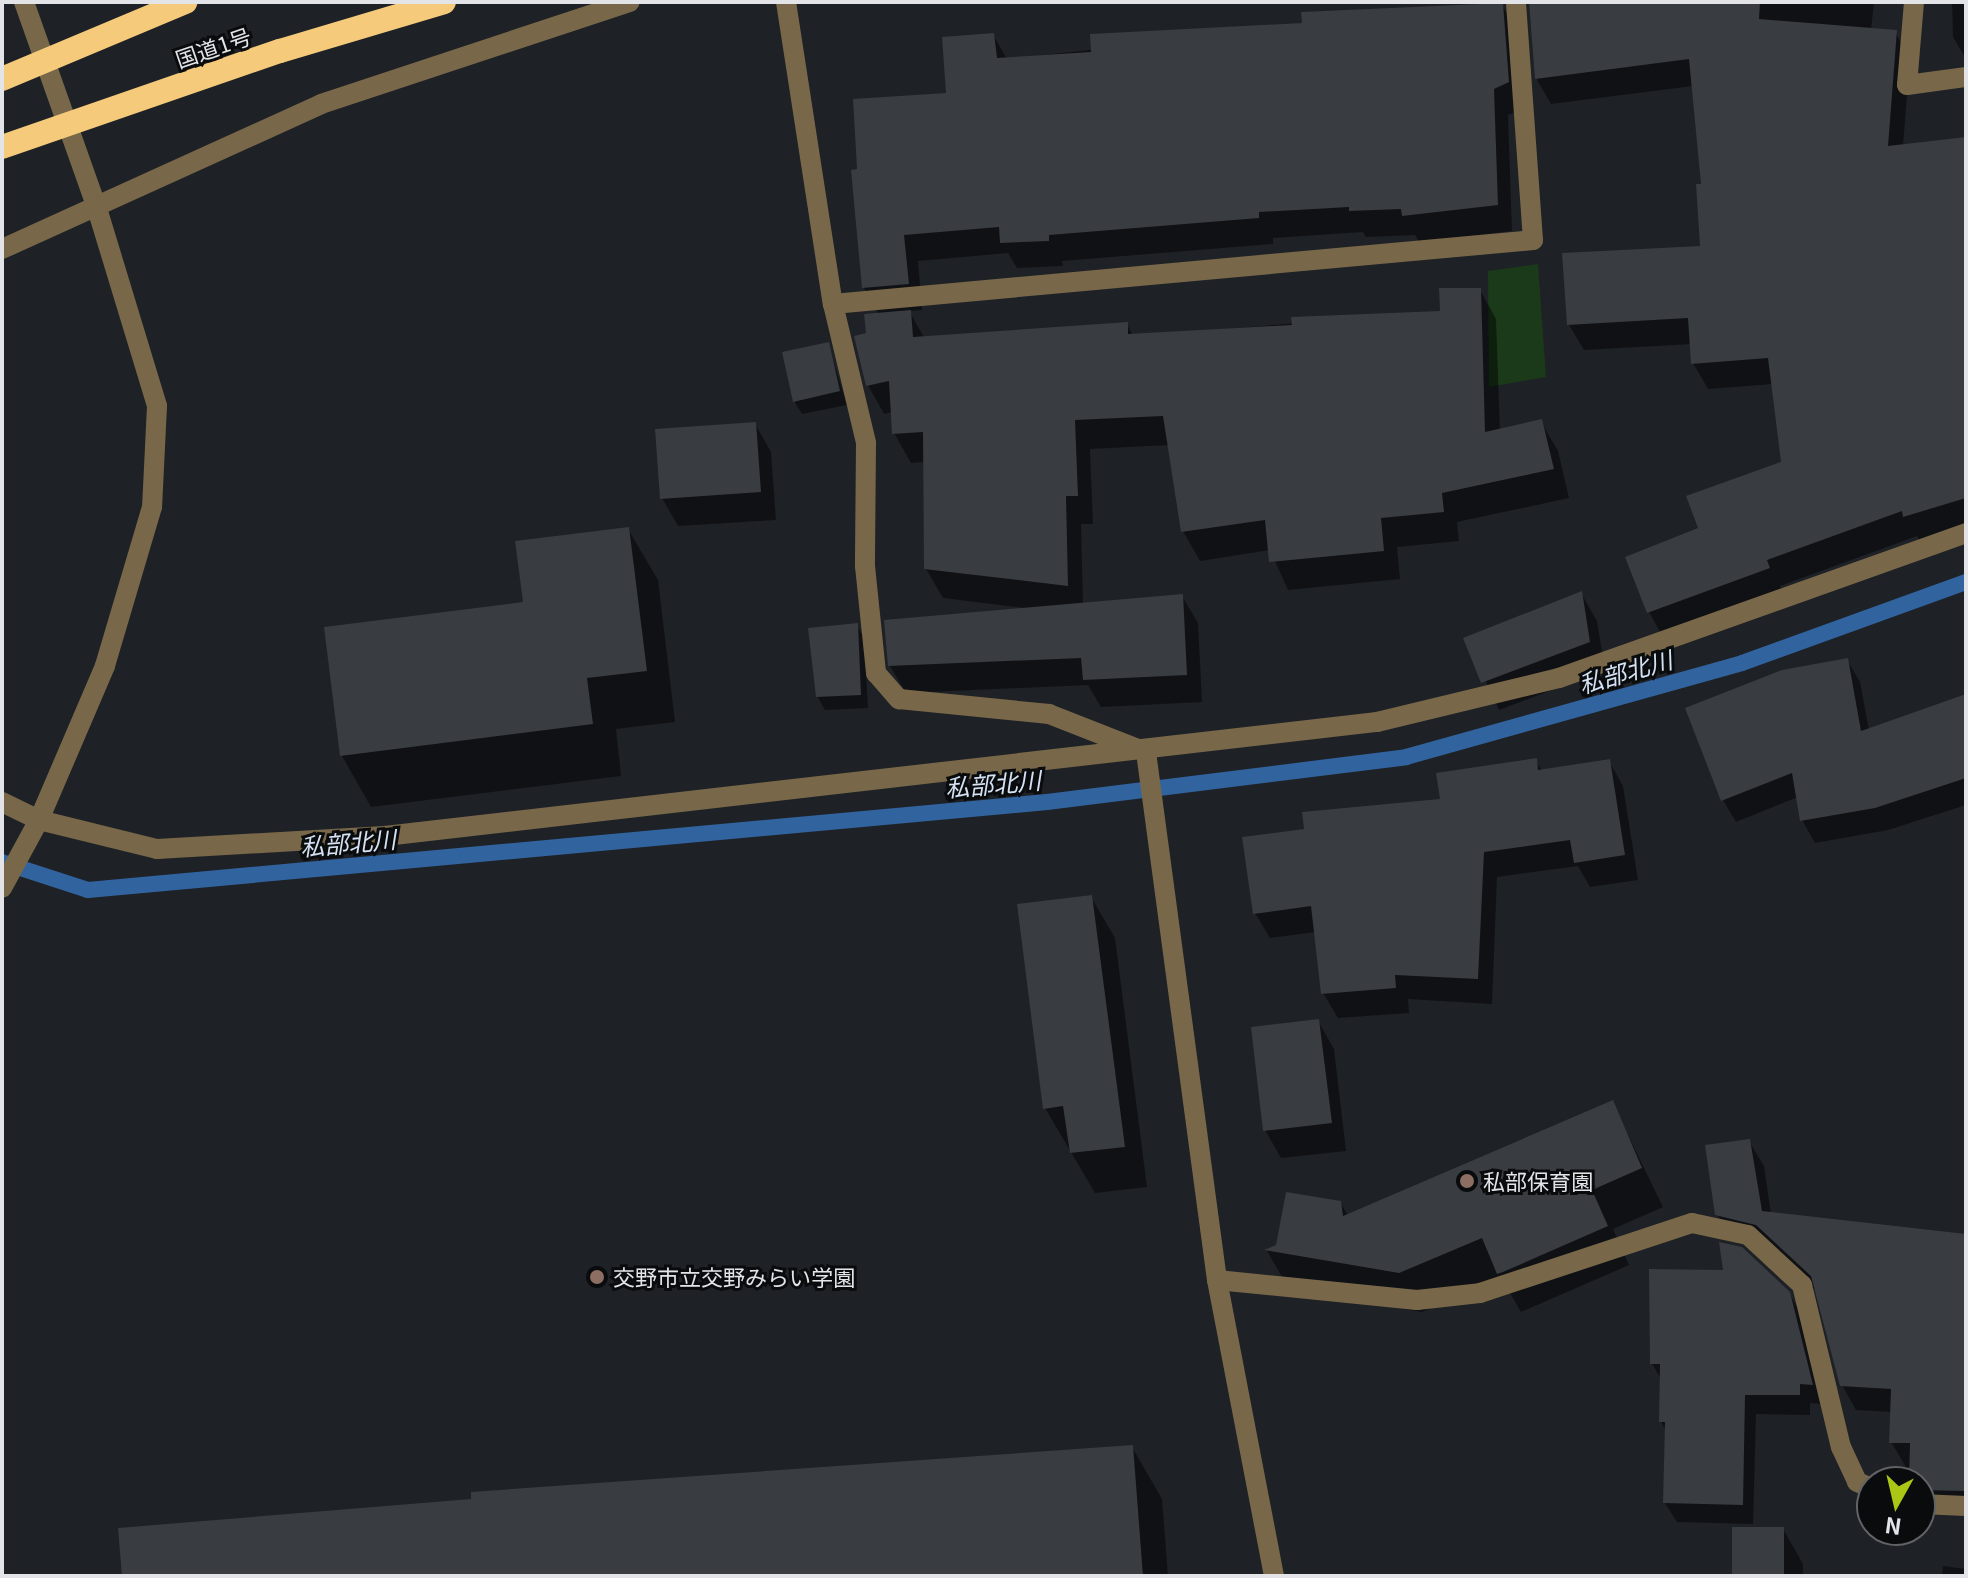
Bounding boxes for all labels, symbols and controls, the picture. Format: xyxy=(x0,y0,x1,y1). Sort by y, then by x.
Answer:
street label: 国道1号 xyxy=(172,22,254,72)
water label: 私部北川 xyxy=(1575,644,1675,698)
water label: 私部北川 xyxy=(944,764,1042,802)
water label: 私部北川 xyxy=(299,823,397,861)
place label: 私部保育園 xyxy=(1483,1168,1593,1194)
marker: 私部保育園 xyxy=(1458,1172,1476,1190)
place label: 交野市立交野みらい学園 xyxy=(613,1264,855,1290)
marker: 交野市立交野みらい学園 xyxy=(588,1268,606,1286)
north arrow xyxy=(1856,1466,1936,1546)
text: N xyxy=(1883,1511,1903,1545)

